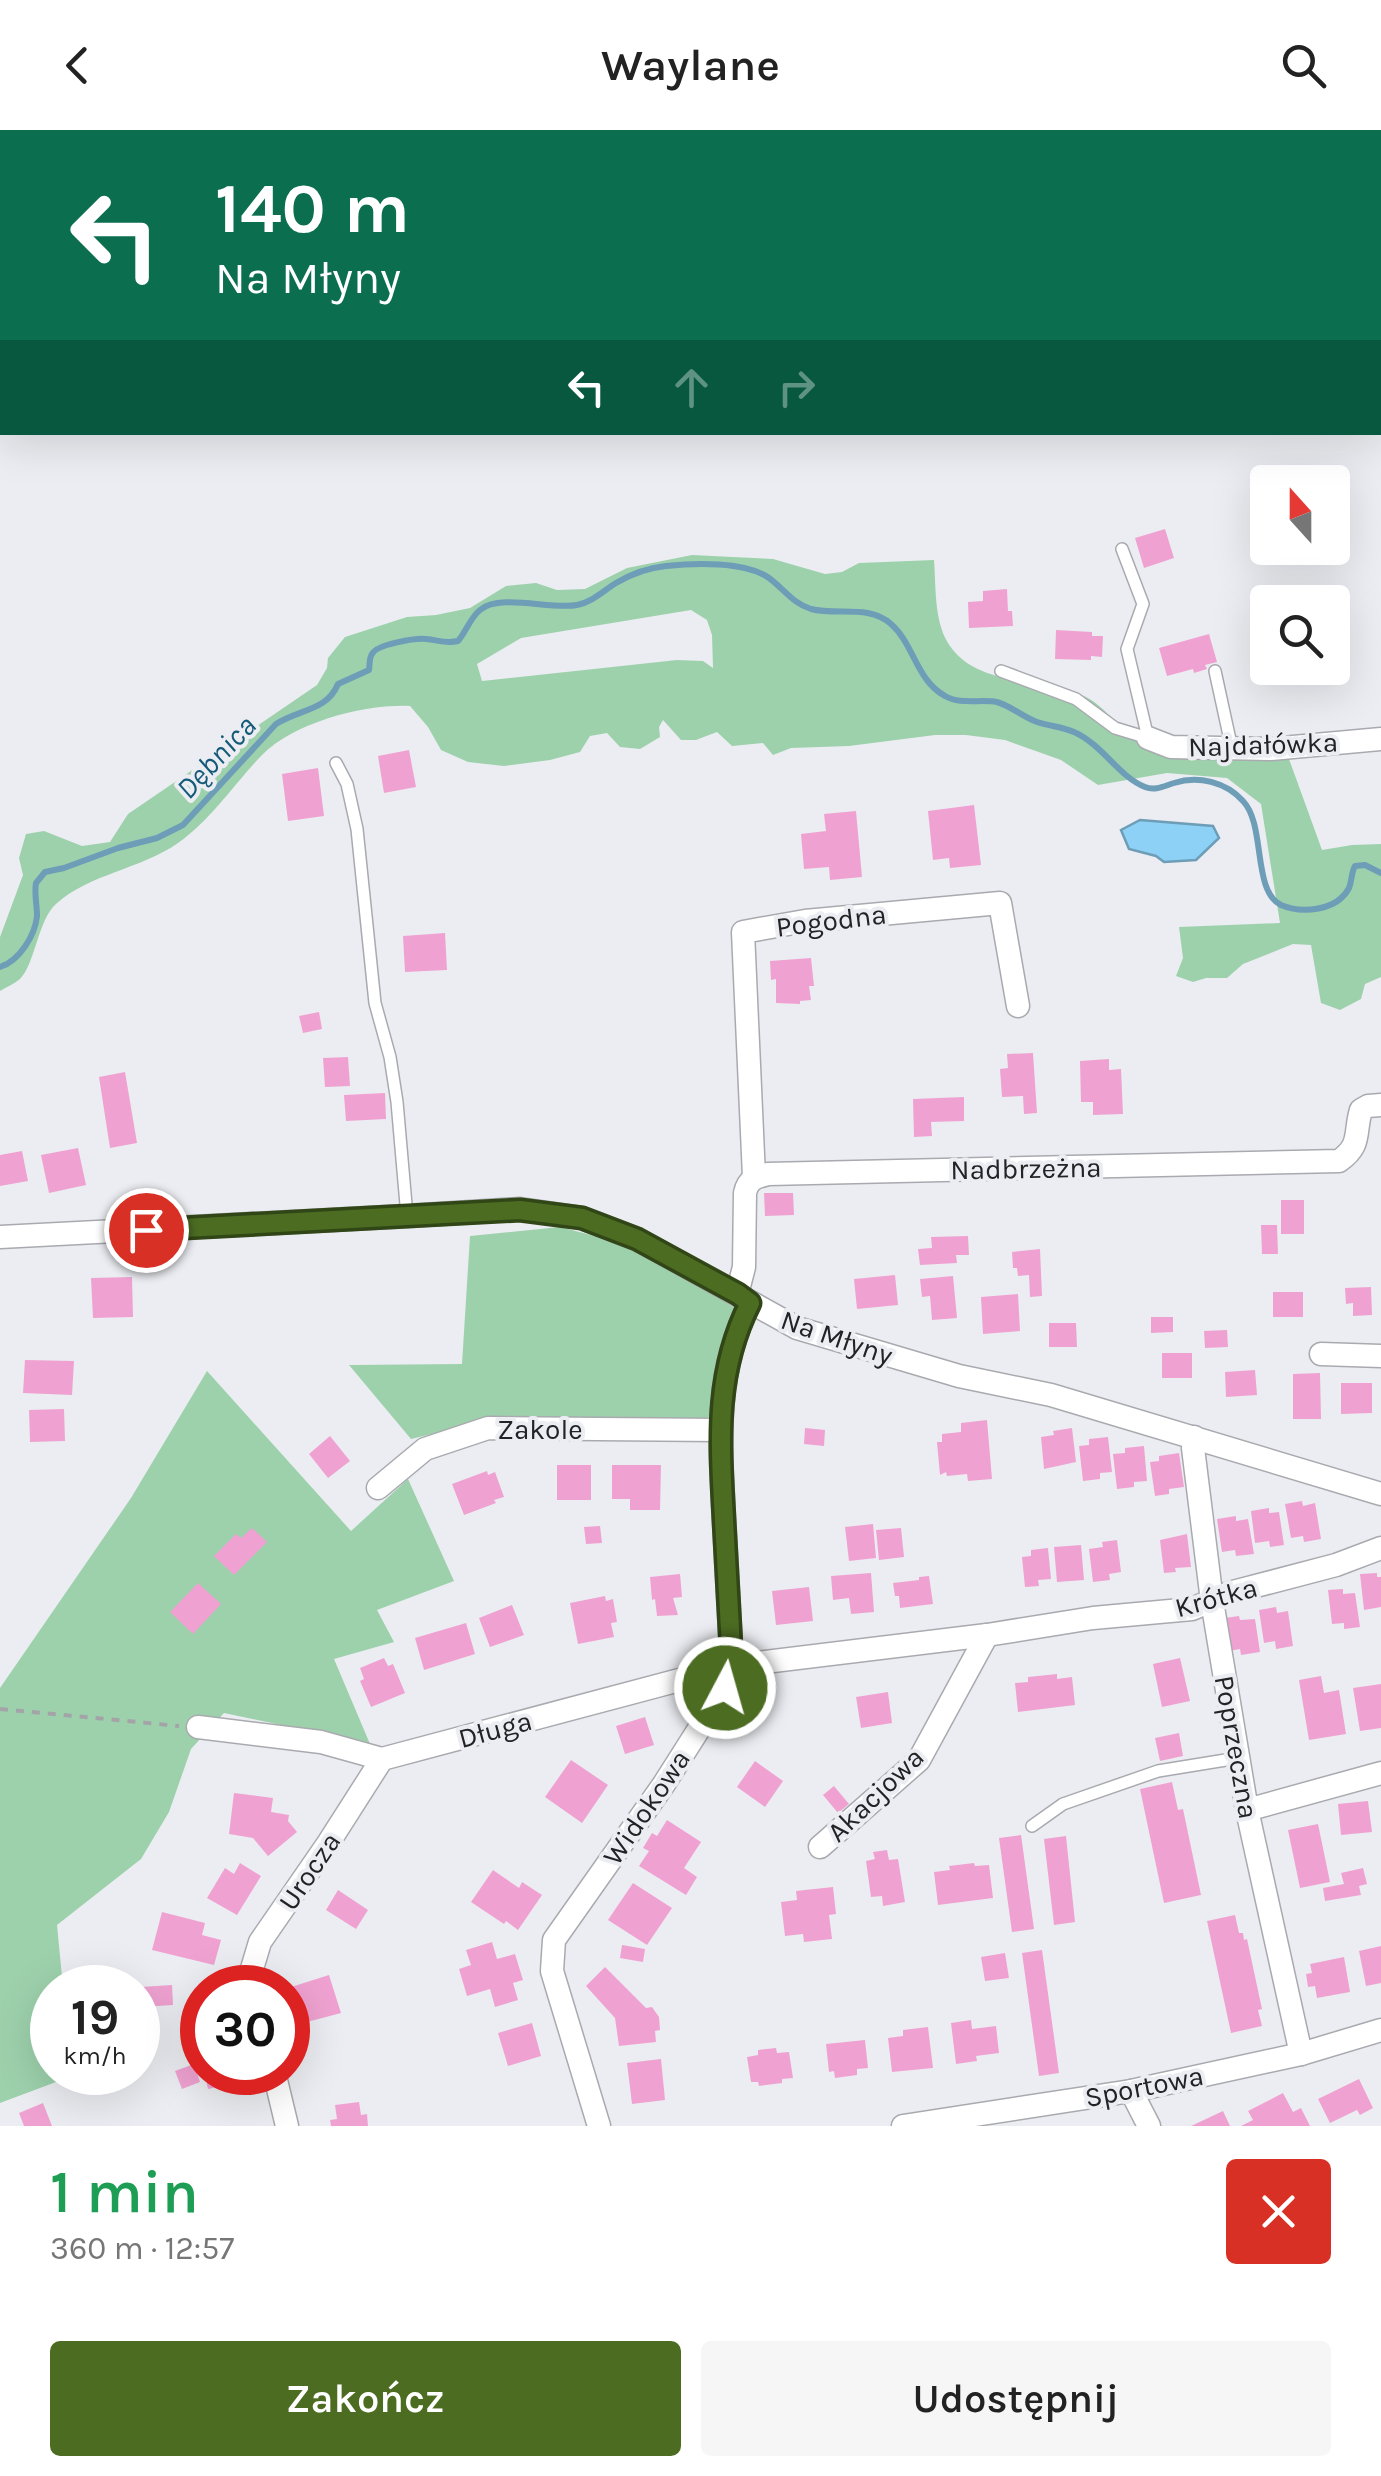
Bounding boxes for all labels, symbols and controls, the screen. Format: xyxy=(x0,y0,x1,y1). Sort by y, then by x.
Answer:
icon: back xyxy=(50,38,105,93)
icon: search xyxy=(1276,38,1331,93)
text: Waylane xyxy=(601,39,780,91)
text: 140 m xyxy=(215,168,410,250)
icon: left xyxy=(50,170,180,300)
text: Na Młyny xyxy=(215,252,401,304)
icon: left xyxy=(559,360,614,415)
icon: ahead xyxy=(664,360,719,415)
icon: right xyxy=(769,360,824,415)
north arrow xyxy=(1250,465,1350,565)
map controls xyxy=(1250,465,1350,685)
button: search xyxy=(1250,585,1350,685)
water label: Dębnica xyxy=(168,708,264,806)
street label: Najdałówka xyxy=(1188,725,1339,764)
street label: Pogodna xyxy=(774,897,888,944)
street label: Nadbrzeżna xyxy=(950,1151,1102,1186)
pin xyxy=(104,1188,189,1273)
icon: arrive xyxy=(119,1203,174,1258)
street label: Na Młyny xyxy=(777,1303,897,1372)
street label: Zakole xyxy=(497,1413,583,1446)
street label: Krótka xyxy=(1171,1571,1261,1624)
position arrow xyxy=(673,1636,777,1740)
street label: Poprzeczna xyxy=(1208,1673,1265,1821)
street label: Długa xyxy=(455,1704,535,1755)
street label: Akacjowa xyxy=(820,1740,931,1848)
street label: Widokowa xyxy=(596,1743,697,1871)
street label: Urocza xyxy=(271,1826,347,1917)
speed limit sign: 30 xyxy=(180,1965,310,2095)
text: 19 xyxy=(71,1988,119,2047)
text: km/h xyxy=(63,2041,127,2070)
street label: Sportowa xyxy=(1082,2059,1206,2114)
text: 1 min xyxy=(50,2157,199,2227)
button: close xyxy=(1226,2159,1331,2264)
text: 360 m · 12:57 xyxy=(50,2230,234,2267)
button: Zakończ xyxy=(50,2341,681,2456)
button: Udostępnij xyxy=(701,2341,1331,2456)

